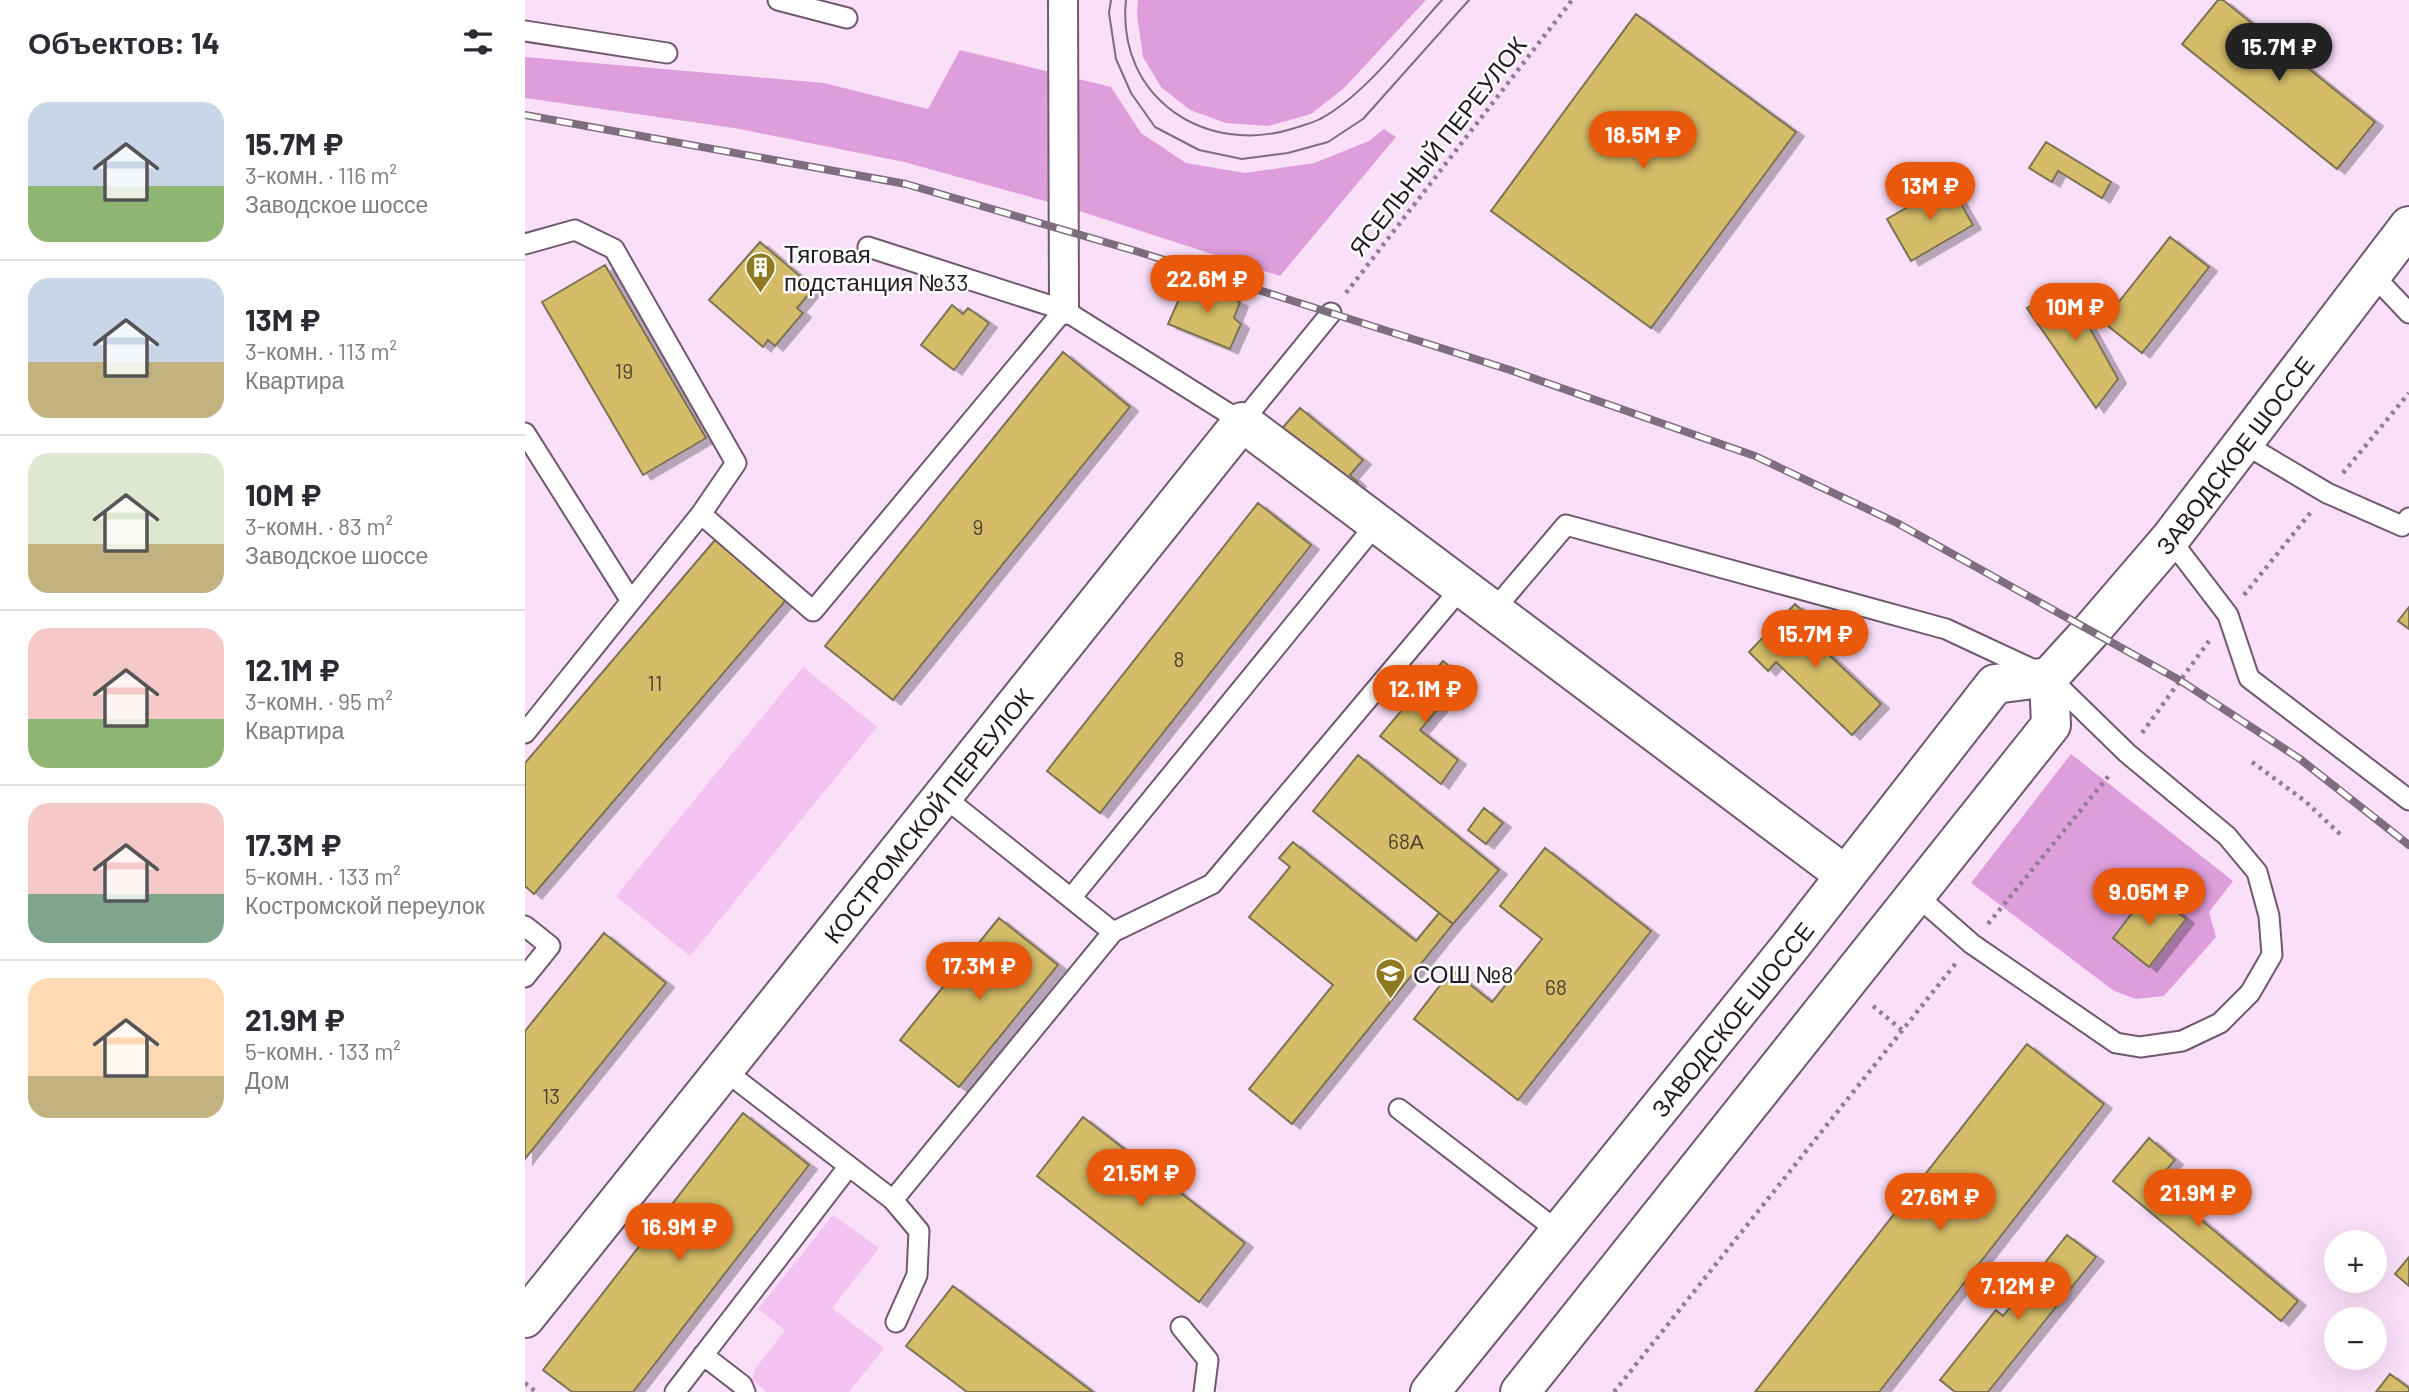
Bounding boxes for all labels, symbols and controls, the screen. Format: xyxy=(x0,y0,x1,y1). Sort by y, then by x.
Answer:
icon: filters xyxy=(459,23,497,61)
text: Объектов: 14 xyxy=(28,24,220,60)
pin: 15.7M ₽ xyxy=(2214,24,2344,83)
street label: ЯСЕЛЬНЫЙ ПЕРЕУЛОК xyxy=(1342,30,1532,262)
text: 15.7M ₽ xyxy=(2241,32,2317,60)
pin: 18.5M ₽ xyxy=(1578,111,1708,171)
text: 18.5M ₽ xyxy=(1605,120,1681,148)
text: 15.7M ₽ xyxy=(245,125,343,161)
icon: home xyxy=(84,130,168,214)
text: 3-комн. · 116 m² xyxy=(245,161,397,189)
pin: 13M ₽ xyxy=(1881,162,1979,222)
text: 13M ₽ xyxy=(1901,171,1959,199)
text: Заводское шоссе xyxy=(245,190,428,218)
place label: Тяговая подстанция №33 xyxy=(784,239,969,296)
building icon: Тяговая подстанция №33 xyxy=(744,250,778,294)
pin: 22.6M ₽ xyxy=(1142,256,1272,315)
text: 22.6M ₽ xyxy=(1166,264,1248,292)
pin: 10M ₽ xyxy=(2026,284,2124,343)
text: 10M ₽ xyxy=(2046,292,2104,320)
text: 13M ₽ xyxy=(245,301,320,337)
icon: home xyxy=(84,306,168,390)
text: 3-комн. · 113 m² xyxy=(245,337,397,365)
street label: ЗАВОДСКОЕ ШОССЕ xyxy=(2149,350,2319,560)
house number: 19 xyxy=(615,358,633,383)
text: Квартира xyxy=(245,366,344,394)
text: 10M ₽ xyxy=(245,476,321,512)
icon: home xyxy=(84,481,168,565)
text: 3-комн. · 83 m² xyxy=(245,512,393,540)
house number: 9 xyxy=(973,514,983,539)
text: Заводское шоссе xyxy=(245,541,428,569)
pin: 15.7M ₽ xyxy=(1750,610,1880,670)
text: 15.7M ₽ xyxy=(1777,619,1853,647)
house number: 8 xyxy=(1174,646,1184,671)
text: 12.1M ₽ xyxy=(245,651,340,687)
icon: home xyxy=(84,656,168,740)
pin: 12.1M ₽ xyxy=(1360,666,1490,725)
house number: 11 xyxy=(648,670,662,695)
text: 12.1M ₽ xyxy=(1389,674,1461,702)
street label: КОСТРОМСКОЙ ПЕРЕУЛОК xyxy=(817,682,1038,948)
text: 3-комн. · 95 m² xyxy=(245,687,393,715)
text: Квартира xyxy=(245,716,344,744)
text: 17.3M ₽ xyxy=(245,826,341,862)
house number: 68А xyxy=(1388,828,1424,853)
icon: home xyxy=(84,831,168,915)
text: 5-комн. · 133 m² xyxy=(245,862,401,890)
pin: 9.05M ₽ xyxy=(2084,869,2214,928)
text: 9.05M ₽ xyxy=(2109,877,2189,905)
text: Костромской переулок xyxy=(245,891,485,919)
street label: ЗАВОДСКОЕ ШОССЕ xyxy=(1644,915,1819,1122)
pin: 17.3M ₽ xyxy=(914,942,1044,1002)
text: 17.3M ₽ xyxy=(942,951,1016,979)
school or university icon: СОШ №8 xyxy=(1373,956,1407,1000)
place label: СОШ №8 xyxy=(1413,959,1514,988)
house number: 68 xyxy=(1545,974,1567,999)
text: 21.9M ₽ xyxy=(245,1001,345,1037)
icon: home xyxy=(84,1006,168,1090)
text: 5-комн. · 133 m² xyxy=(245,1037,401,1065)
text: Дом xyxy=(245,1066,289,1094)
house number: 13 xyxy=(542,1083,560,1108)
pin: 21.5M ₽ xyxy=(1076,1150,1206,1209)
text: 21.5M ₽ xyxy=(1103,1158,1179,1186)
pin: 21.9M ₽ xyxy=(2133,1170,2263,1229)
pin: 27.6M ₽ xyxy=(1875,1174,2005,1233)
text: 21.9M ₽ xyxy=(2160,1178,2236,1206)
text: 27.6M ₽ xyxy=(1901,1182,1979,1210)
pin: 16.9M ₽ xyxy=(614,1204,744,1263)
text: 16.9M ₽ xyxy=(641,1212,717,1240)
map controls xyxy=(2324,1230,2387,1370)
button: + xyxy=(2324,1230,2387,1293)
pin: 7.12M ₽ xyxy=(1953,1262,2083,1322)
text: 7.12M ₽ xyxy=(1981,1271,2055,1299)
button: − xyxy=(2324,1307,2387,1370)

